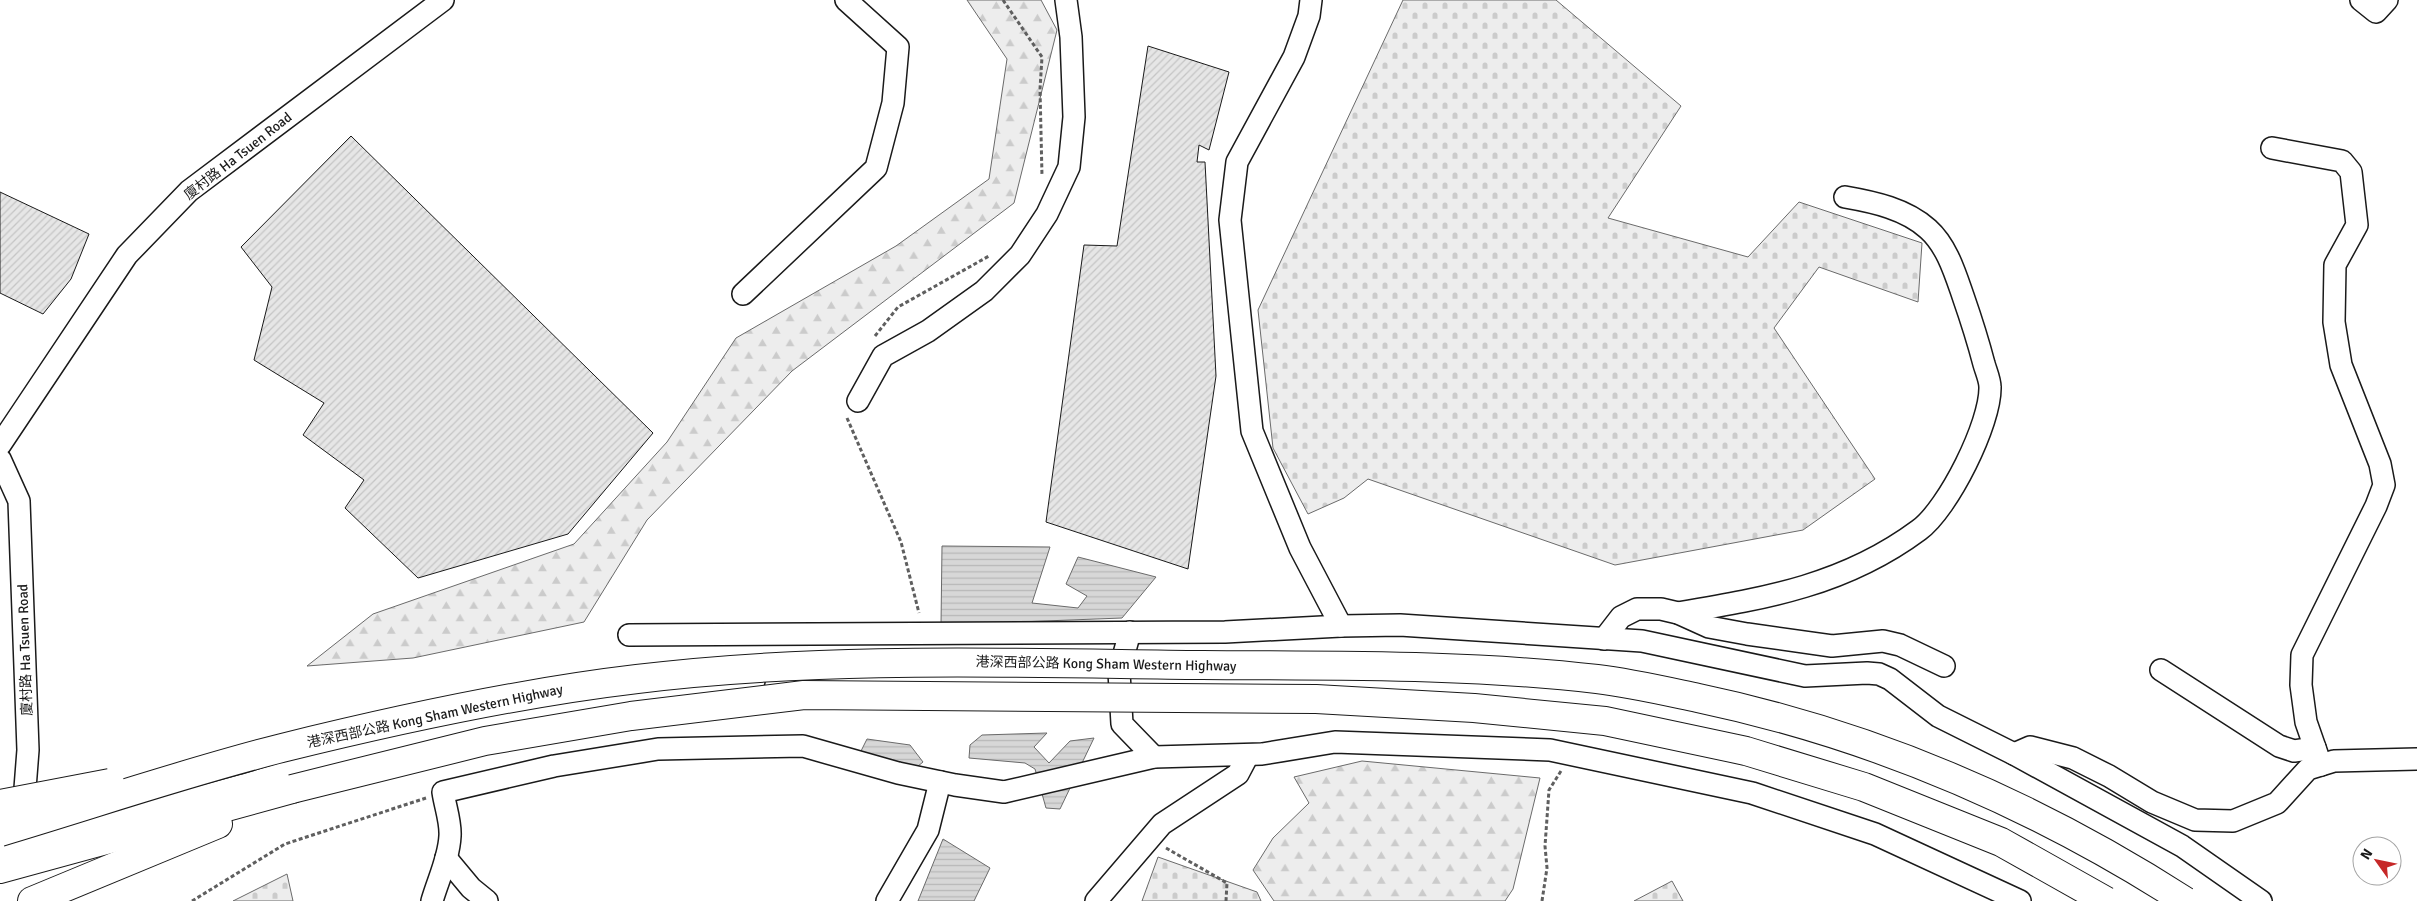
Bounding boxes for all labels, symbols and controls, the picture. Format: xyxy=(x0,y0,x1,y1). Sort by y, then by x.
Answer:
street label: 廈村路 Ha Tsuen Road xyxy=(181,109,295,203)
street label: 廈村路 Ha Tsuen Road xyxy=(14,584,36,716)
street label: 港深西部公路 Kong Sham Western Highway xyxy=(975,653,1237,675)
street label: 港深西部公路 Kong Sham Western Highway xyxy=(306,680,565,751)
north arrow xyxy=(2352,836,2402,886)
text: N xyxy=(2357,845,2376,863)

